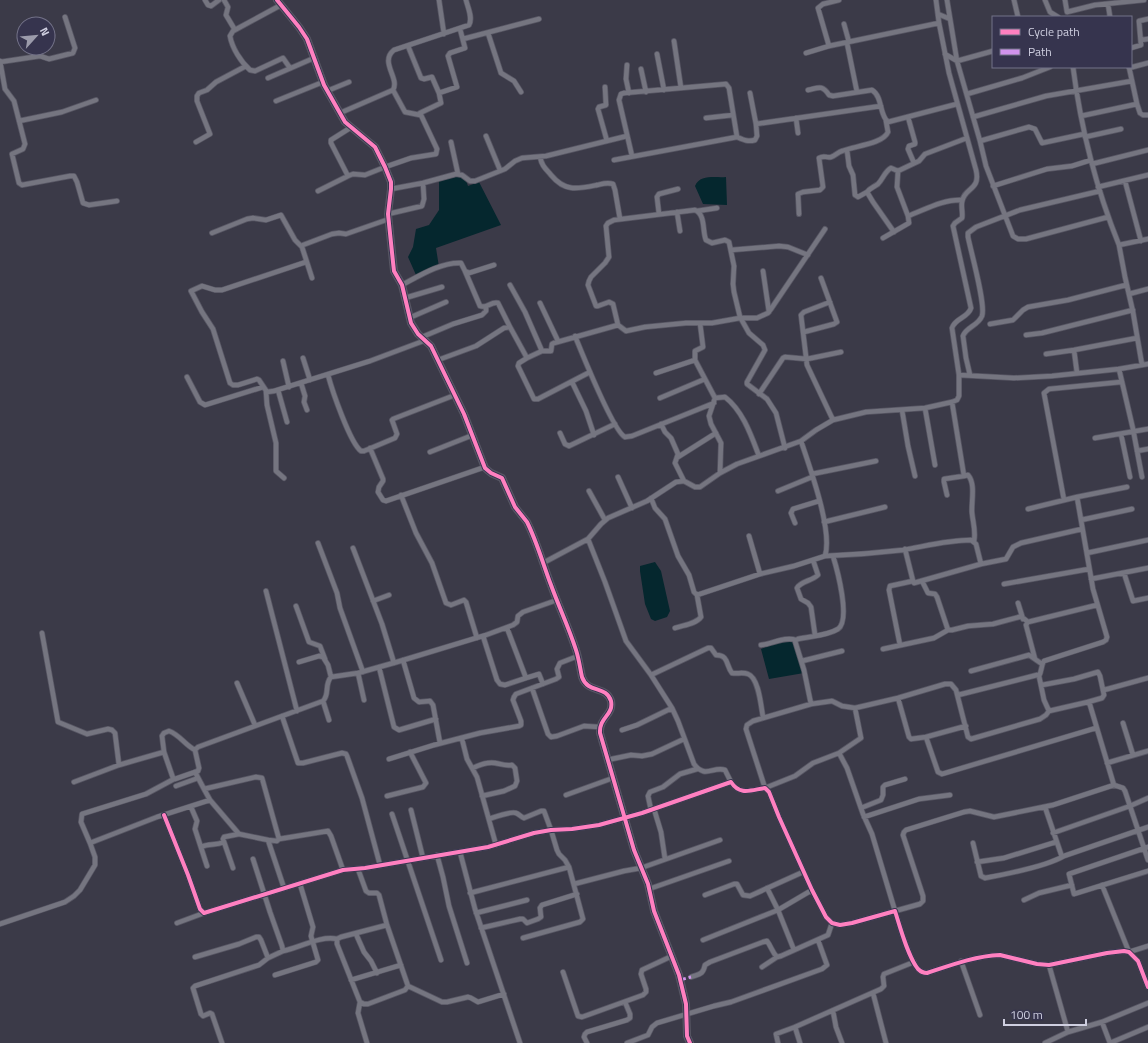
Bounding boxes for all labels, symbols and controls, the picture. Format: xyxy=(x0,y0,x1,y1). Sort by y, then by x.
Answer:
north arrow xyxy=(16,16,56,56)
legend xyxy=(992,16,1132,68)
text: Cycle path xyxy=(1028,22,1080,41)
text: N xyxy=(36,24,54,38)
text: Path xyxy=(1028,42,1052,61)
scale bar xyxy=(1004,1001,1086,1027)
text: 100 m xyxy=(1010,1005,1043,1024)

